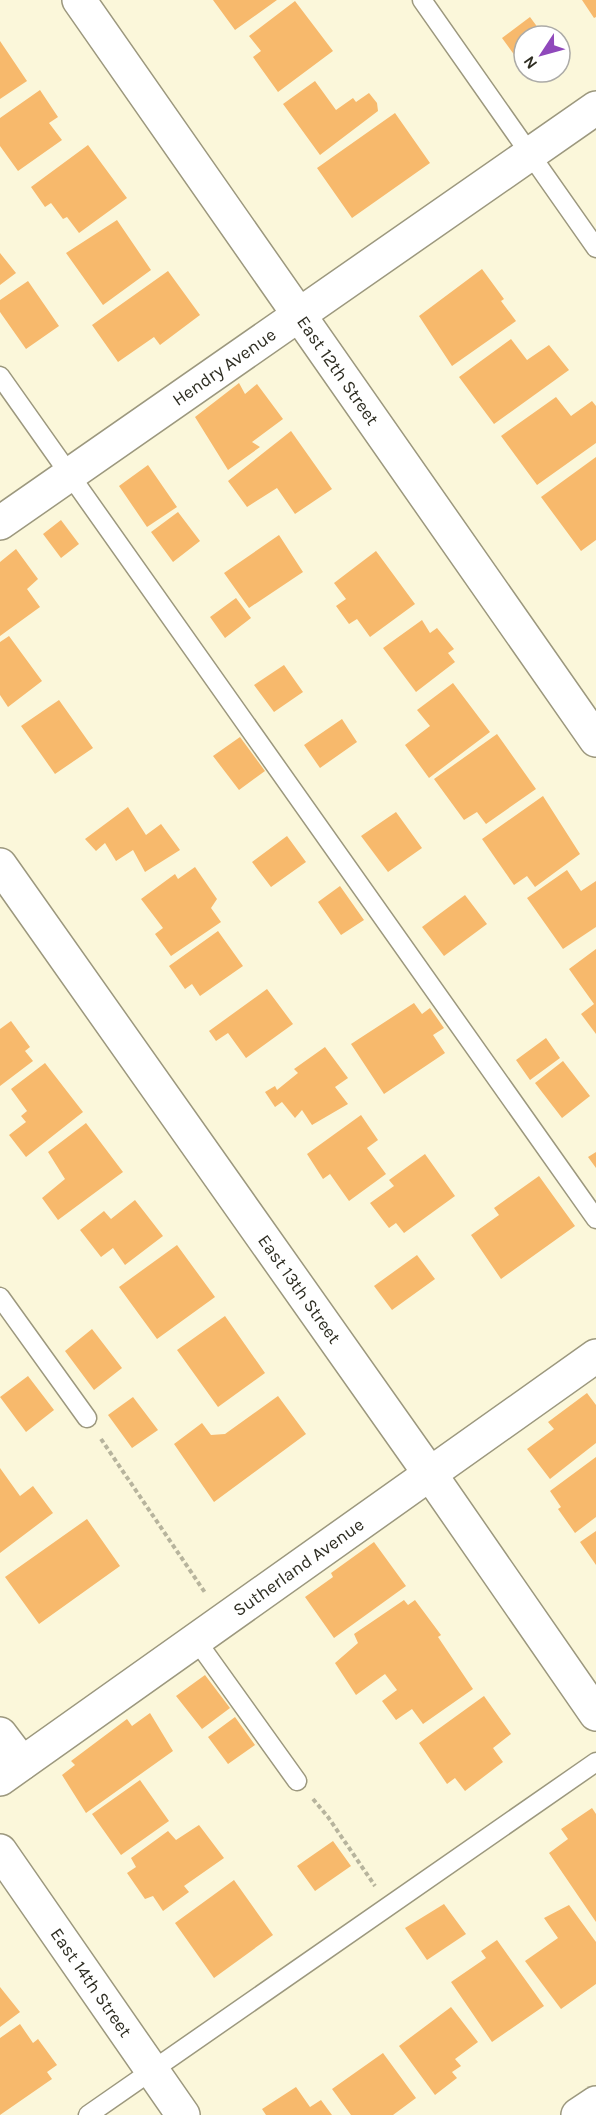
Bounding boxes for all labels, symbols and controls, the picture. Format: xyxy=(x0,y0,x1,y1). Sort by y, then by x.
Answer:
north arrow xyxy=(512,24,572,84)
text: N xyxy=(519,52,541,73)
street label: East 12th Street xyxy=(292,312,384,430)
street label: Hendry Avenue xyxy=(168,323,280,411)
street label: East 13th Street xyxy=(253,1230,346,1348)
street label: Sutherland Avenue xyxy=(229,1513,368,1621)
street label: East 14th Street xyxy=(46,1924,137,2042)

